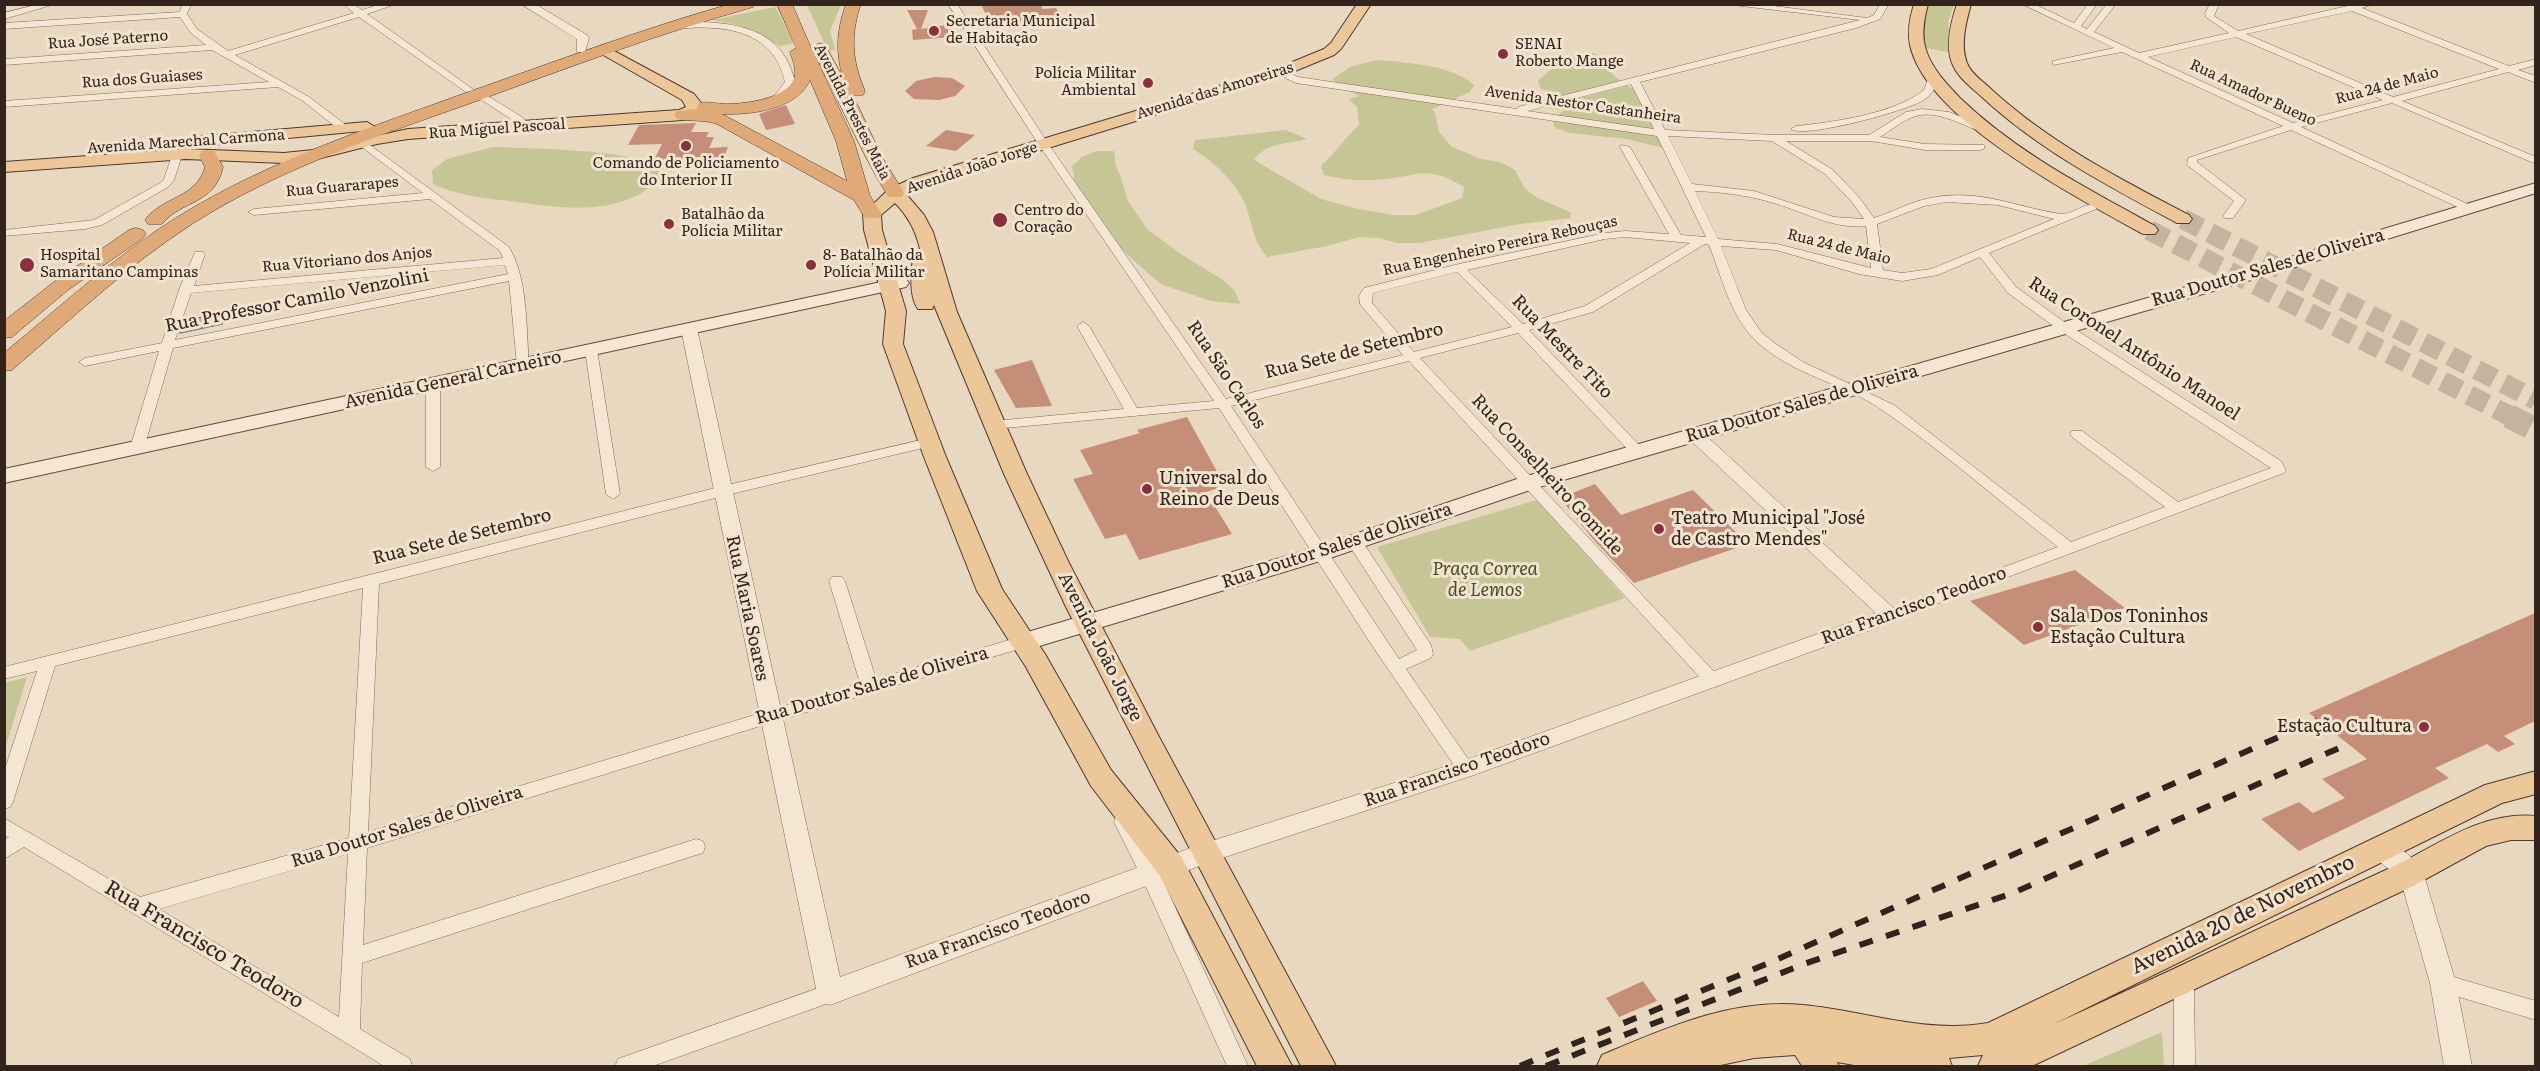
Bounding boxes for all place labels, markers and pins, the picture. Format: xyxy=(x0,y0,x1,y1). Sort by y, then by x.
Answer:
place label: Secretaria Municipal de Habitação xyxy=(946,13,1095,48)
marker: Secretaria Municipal de Habitação xyxy=(927,24,941,38)
place label: SENAI Roberto Mange xyxy=(1515,36,1624,71)
marker: SENAI Roberto Mange xyxy=(1496,47,1510,61)
place label: Polícia Militar Ambiental xyxy=(1034,65,1136,100)
marker: Polícia Militar Ambiental xyxy=(1141,76,1155,90)
marker: Comando de Policiamento do Interior II xyxy=(679,139,693,153)
place label: Comando de Policiamento do Interior II xyxy=(593,155,779,190)
place label: Centro do Coração xyxy=(1014,202,1084,237)
place label: Batalhão da Polícia Militar xyxy=(681,206,783,241)
marker: Centro do Coração xyxy=(991,211,1009,229)
marker: Batalhão da Polícia Militar xyxy=(662,217,676,231)
place label: Hospital Samaritano Campinas xyxy=(40,247,198,282)
place label: 8- Batalhão da Polícia Militar xyxy=(823,247,925,282)
marker: Hospital Samaritano Campinas xyxy=(18,256,36,274)
marker: 8- Batalhão da Polícia Militar xyxy=(804,258,818,272)
place label: Universal do Reino de Deus xyxy=(1159,468,1279,510)
marker: Universal do Reino de Deus xyxy=(1140,482,1154,496)
place label: Teatro Municipal "José de Castro Mendes" xyxy=(1671,508,1865,550)
marker: Teatro Municipal "José de Castro Mendes" xyxy=(1652,522,1666,536)
place label: Sala Dos Toninhos Estação Cultura xyxy=(2050,606,2208,648)
marker: Sala Dos Toninhos Estação Cultura xyxy=(2031,620,2045,634)
place label: Estação Cultura xyxy=(2277,716,2412,738)
marker: Estação Cultura xyxy=(2417,720,2431,734)

